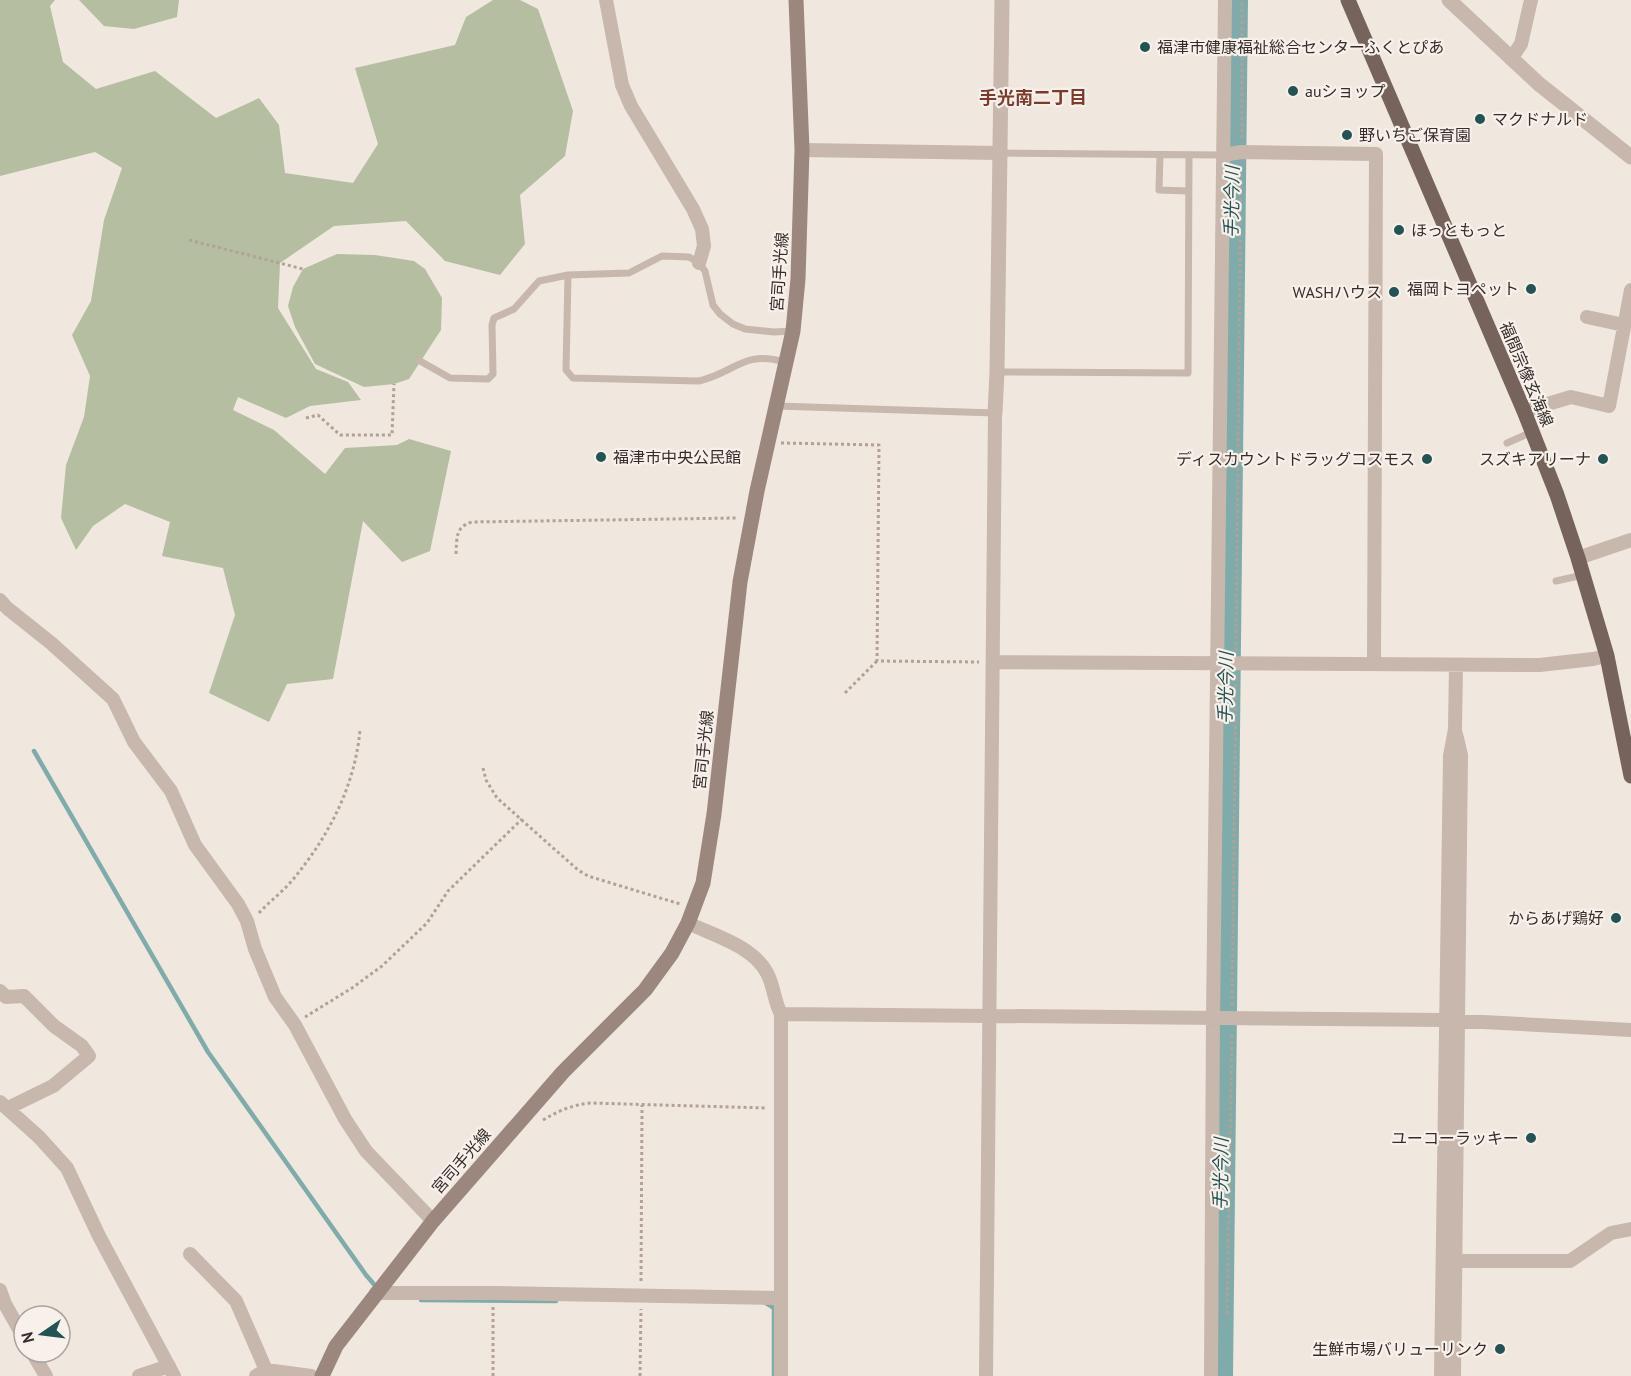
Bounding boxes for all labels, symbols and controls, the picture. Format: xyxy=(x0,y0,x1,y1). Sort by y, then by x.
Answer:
place label: 福津市健康福祉総合センターふくとぴあ xyxy=(1157,37,1444,57)
marker: 福津市健康福祉総合センターふくとぴあ xyxy=(1138,40,1152,54)
place label: auショップ xyxy=(1305,81,1386,101)
marker: auショップ xyxy=(1286,84,1300,98)
district label: 手光南二丁目 xyxy=(979,86,1087,109)
place label: マクドナルド xyxy=(1492,109,1588,129)
marker: マクドナルド xyxy=(1473,112,1487,126)
place label: 野いちご保育園 xyxy=(1359,125,1471,145)
marker: 野いちご保育園 xyxy=(1340,128,1354,142)
water label: 手光今川 xyxy=(1219,164,1244,238)
place label: ほっともっと xyxy=(1411,220,1507,240)
marker: ほっともっと xyxy=(1392,223,1406,237)
street label: 宮司手光線 xyxy=(766,231,792,313)
place label: 福岡トヨペット xyxy=(1407,279,1519,299)
place label: WASHハウス xyxy=(1293,282,1382,302)
marker: 福岡トヨペット xyxy=(1524,282,1538,296)
marker: WASHハウス xyxy=(1387,285,1401,299)
street label: 福間宗像玄海線 xyxy=(1496,319,1558,429)
place label: 福津市中央公民館 xyxy=(613,447,741,467)
place label: ディスカウントドラッグコスモス xyxy=(1176,449,1415,469)
place label: スズキアリーナ xyxy=(1479,449,1591,469)
marker: 福津市中央公民館 xyxy=(594,450,608,464)
marker: ディスカウントドラッグコスモス xyxy=(1420,452,1434,466)
marker: スズキアリーナ xyxy=(1596,452,1610,466)
water label: 手光今川 xyxy=(1213,650,1238,724)
street label: 宮司手光線 xyxy=(689,709,717,791)
place label: からあげ鶏好 xyxy=(1508,908,1604,928)
marker: からあげ鶏好 xyxy=(1609,911,1623,925)
street label: 宮司手光線 xyxy=(427,1124,495,1198)
place label: ユーコーラッキー xyxy=(1391,1128,1519,1148)
marker: ユーコーラッキー xyxy=(1524,1131,1538,1145)
water label: 手光今川 xyxy=(1208,1136,1233,1210)
north arrow xyxy=(12,1304,72,1364)
text: N xyxy=(16,1330,38,1345)
place label: 生鮮市場バリューリンク xyxy=(1312,1339,1488,1359)
marker: 生鮮市場バリューリンク xyxy=(1493,1342,1507,1356)

